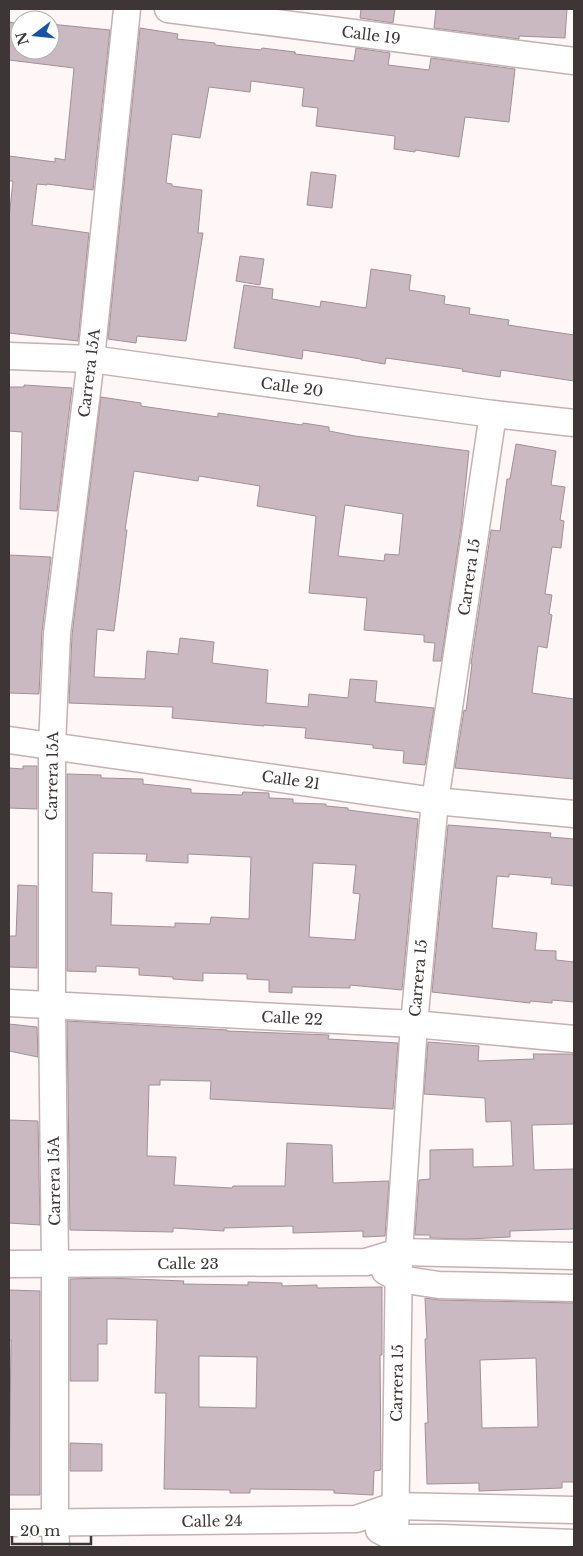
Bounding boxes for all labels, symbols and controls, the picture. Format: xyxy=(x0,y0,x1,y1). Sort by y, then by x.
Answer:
north arrow xyxy=(10,10,60,60)
street label: Calle 19 xyxy=(340,22,402,48)
text: N xyxy=(12,30,33,47)
street label: Carrera 15A xyxy=(74,327,104,419)
street label: Calle 20 xyxy=(260,373,324,401)
street label: Carrera 15 xyxy=(454,537,484,617)
street label: Carrera 15A xyxy=(42,731,62,821)
street label: Calle 21 xyxy=(261,766,321,794)
street label: Carrera 15 xyxy=(405,938,431,1018)
street label: Calle 22 xyxy=(261,1007,323,1029)
street label: Carrera 15A xyxy=(44,1136,64,1226)
street label: Calle 23 xyxy=(157,1254,219,1273)
street label: Carrera 15 xyxy=(387,1344,407,1422)
street label: Calle 24 xyxy=(181,1511,243,1531)
scale bar xyxy=(12,1514,91,1546)
text: 20 m xyxy=(20,1521,60,1540)

